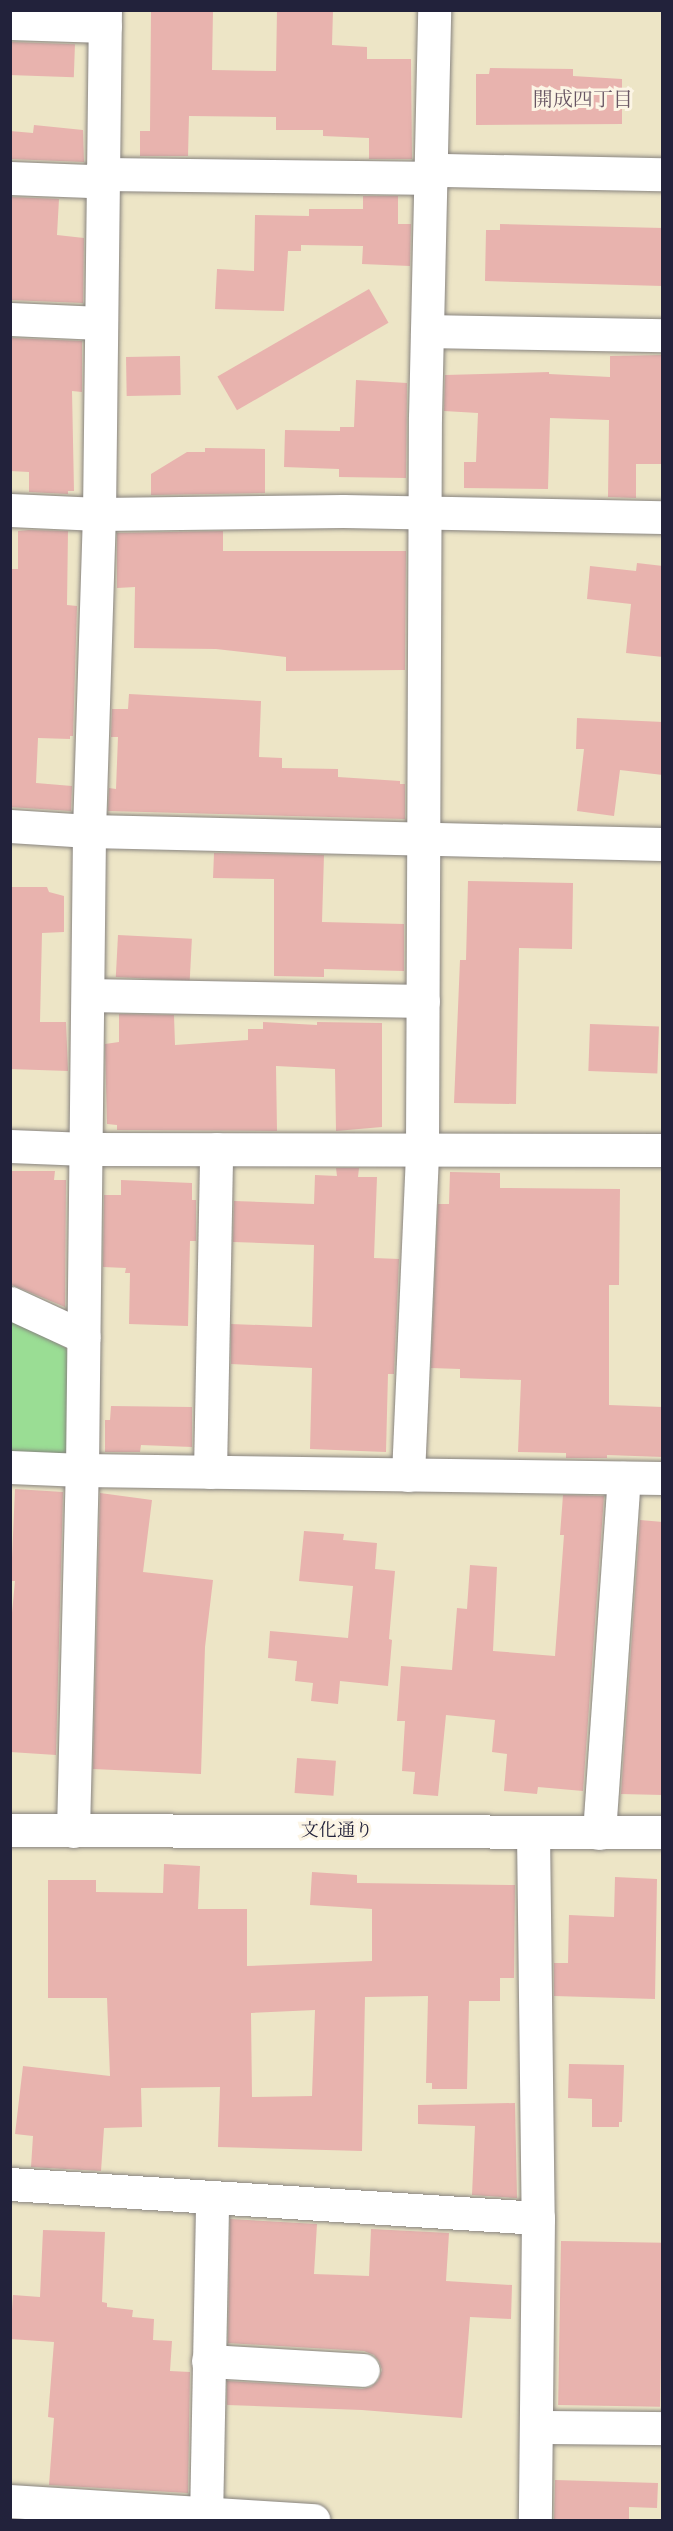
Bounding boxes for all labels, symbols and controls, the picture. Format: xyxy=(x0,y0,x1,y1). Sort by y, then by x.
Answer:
district label: 開成四丁目 xyxy=(533,89,633,113)
street label: 文化通り xyxy=(301,1821,373,1843)

